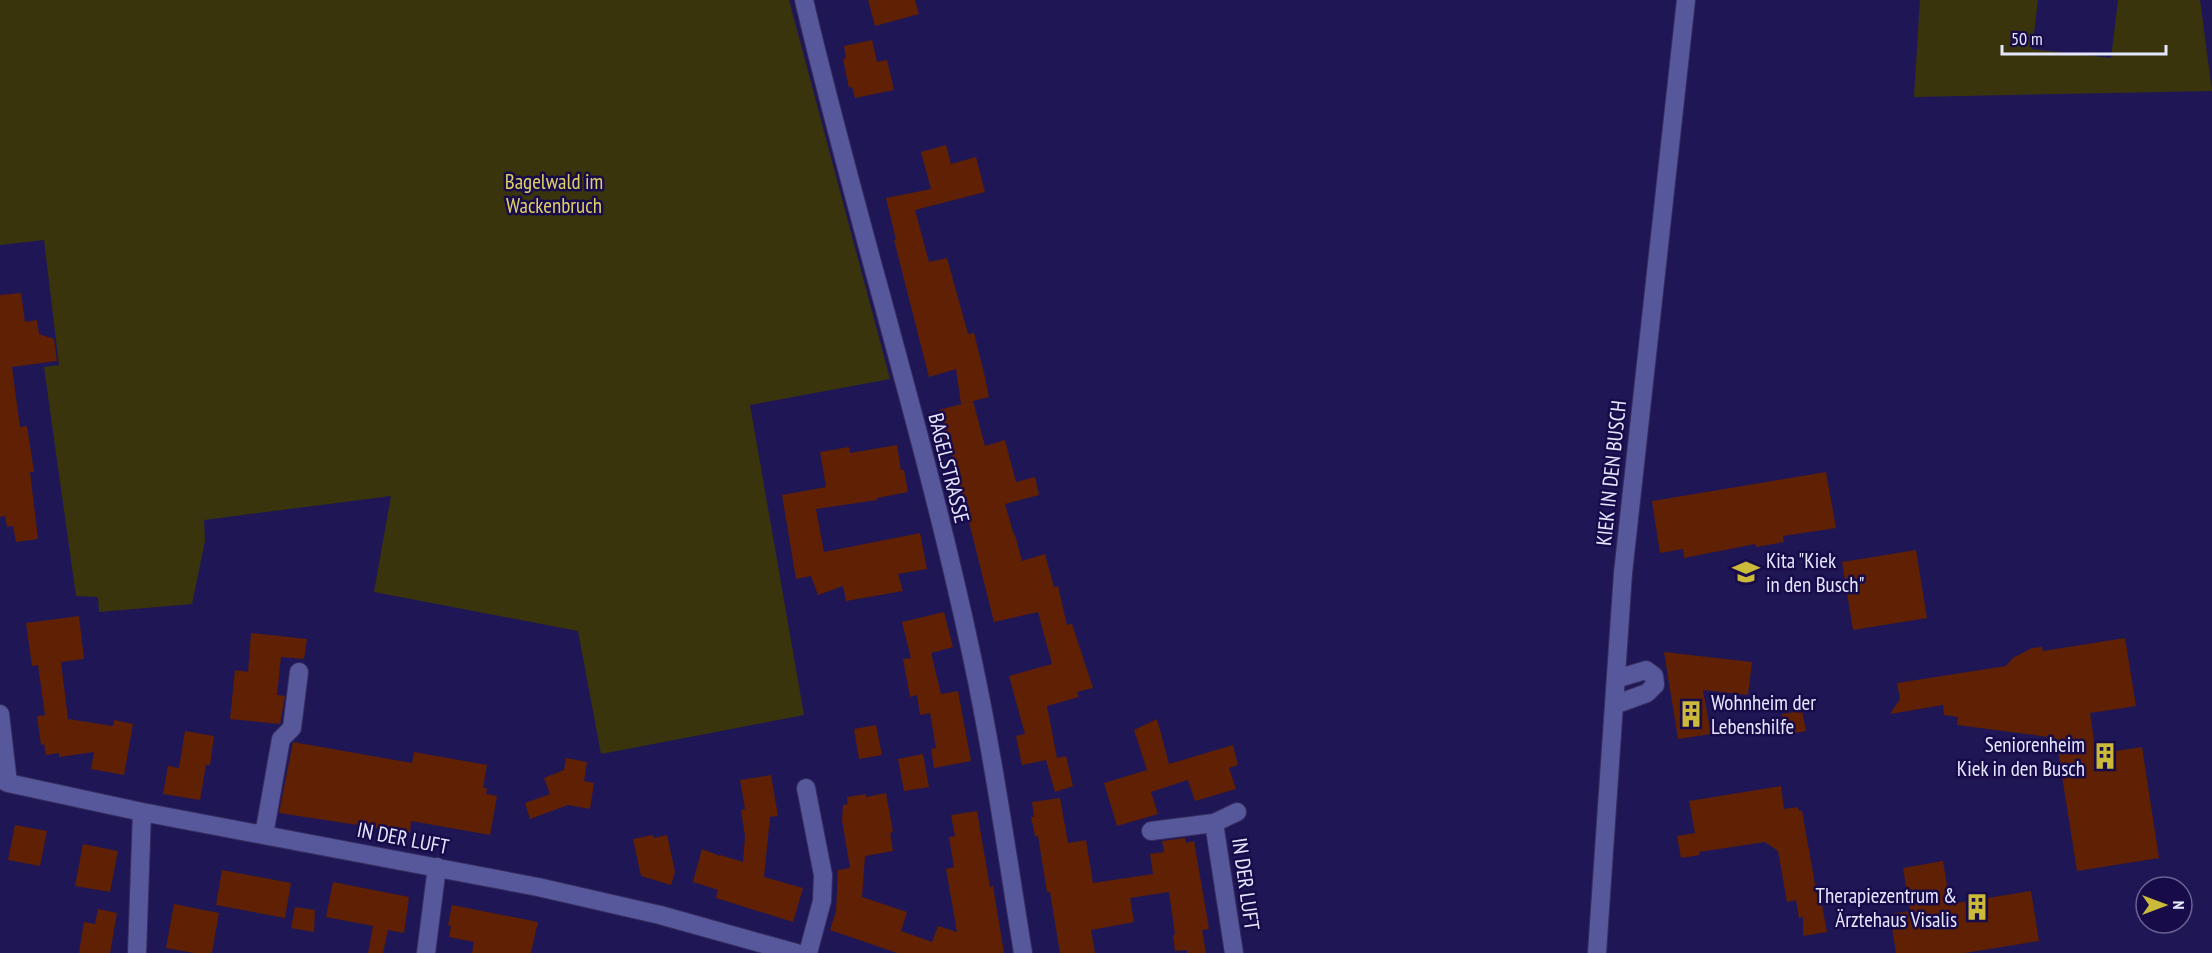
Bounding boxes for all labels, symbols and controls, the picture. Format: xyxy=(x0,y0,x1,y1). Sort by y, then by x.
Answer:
scale bar xyxy=(2002,18,2166,56)
text: 50 m xyxy=(2011,27,2043,50)
park label: Bagelwald im Wackenbruch xyxy=(505,168,603,219)
street label: KIEK IN DEN BUSCH xyxy=(1590,399,1632,547)
street label: BAGELSTRASSE xyxy=(922,410,976,526)
place label: Kita "Kiek in den Busch" xyxy=(1766,547,1865,598)
school or university icon: Kita "Kiek in den Busch" xyxy=(1731,557,1761,587)
place label: Wohnheim der Lebenshilfe xyxy=(1711,689,1816,740)
building icon: Wohnheim der Lebenshilfe xyxy=(1676,699,1706,729)
place label: Seniorenheim Kiek in den Busch xyxy=(1957,731,2085,782)
building icon: Seniorenheim Kiek in den Busch xyxy=(2090,741,2120,771)
street label: IN DER LUFT xyxy=(355,816,452,860)
street label: IN DER LUFT xyxy=(1226,836,1266,932)
north arrow xyxy=(2134,875,2194,935)
place label: Therapiezentrum & Ärztehaus Visalis xyxy=(1816,882,1957,933)
building icon: Therapiezentrum & Ärztehaus Visalis xyxy=(1962,892,1992,922)
text: N xyxy=(2169,901,2189,909)

